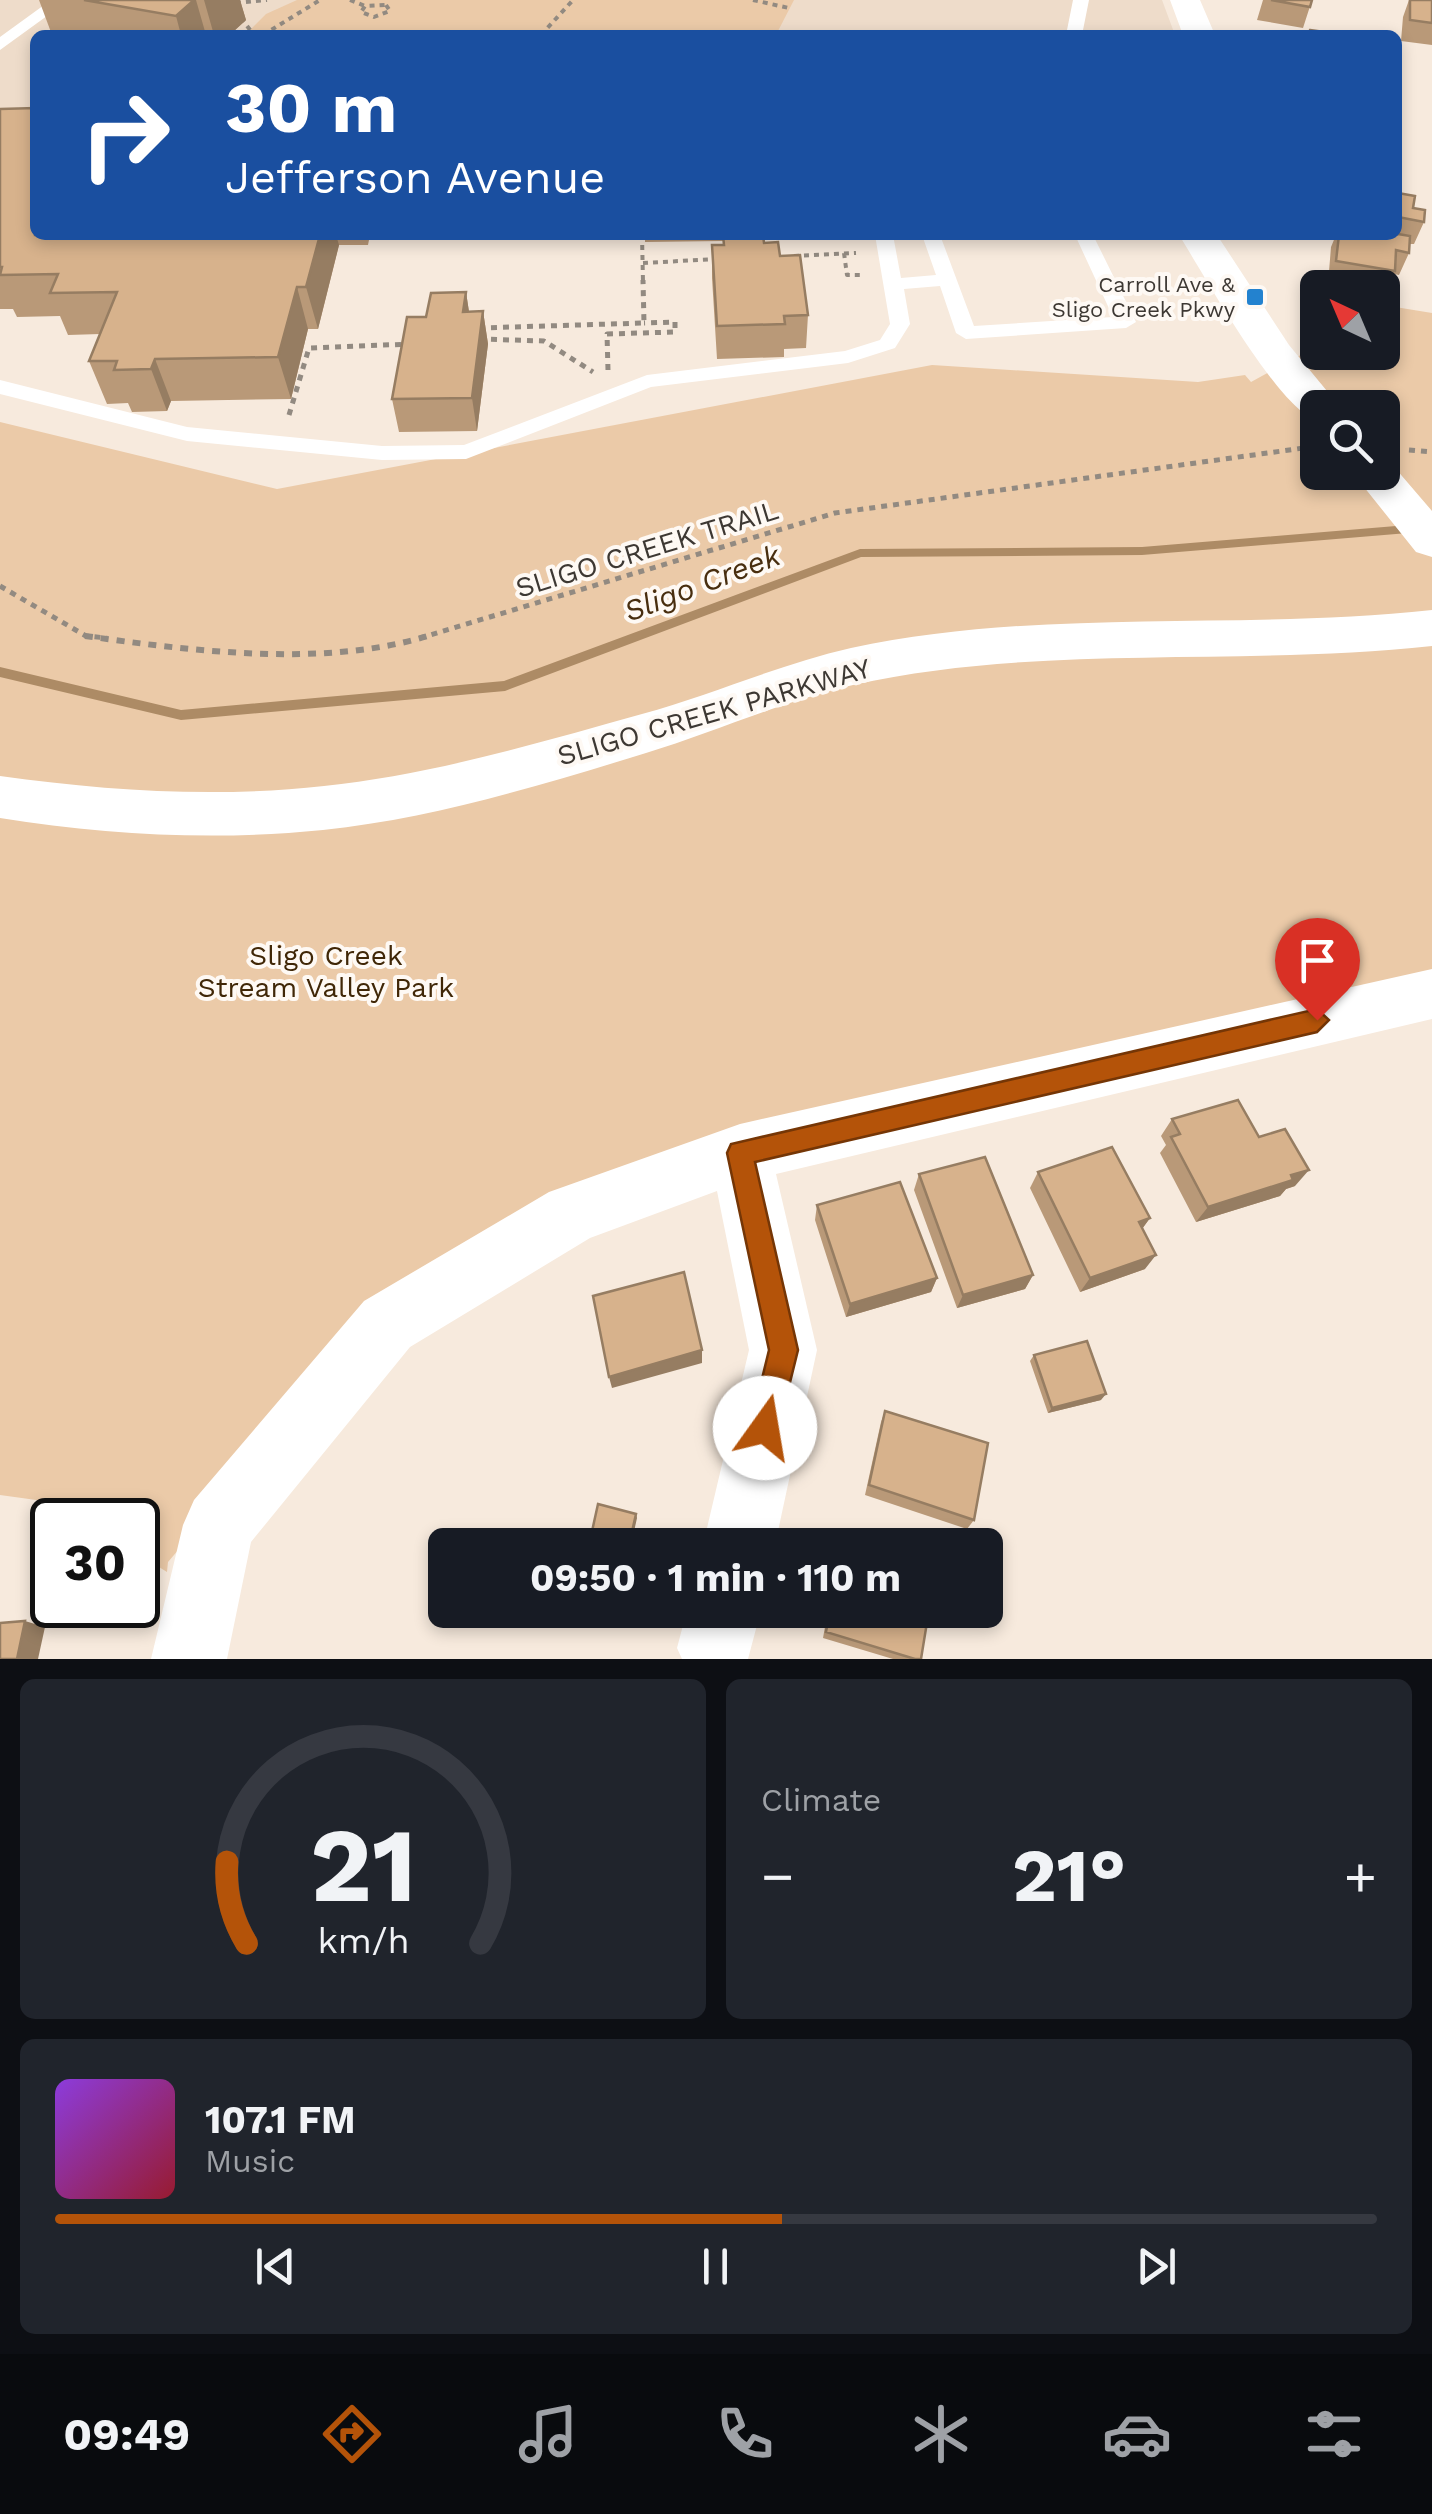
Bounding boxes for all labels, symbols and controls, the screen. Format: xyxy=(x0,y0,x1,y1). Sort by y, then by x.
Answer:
text: 30 m xyxy=(225,67,397,149)
icon: right xyxy=(60,70,190,200)
text: Jefferson Avenue xyxy=(225,151,605,204)
north arrow xyxy=(1300,270,1400,370)
map controls xyxy=(1300,270,1400,490)
place label: Carroll Ave & Sligo Creek Pkwy xyxy=(1052,272,1236,322)
marker: Carroll Ave & Sligo Creek Pkwy xyxy=(1244,286,1266,308)
button: search xyxy=(1300,390,1400,490)
street label: SLIGO CREEK TRAIL xyxy=(512,493,782,605)
water label: Sligo Creek xyxy=(619,537,786,629)
street label: SLIGO CREEK PARKWAY xyxy=(553,651,875,773)
pin xyxy=(1275,918,1360,1021)
icon: arrive xyxy=(1290,933,1345,988)
park label: Sligo Creek Stream Valley Park xyxy=(198,939,454,1004)
position arrow xyxy=(713,1376,817,1480)
speed limit sign: 30 xyxy=(30,1498,160,1628)
text: 09:50 · 1 min · 110 m xyxy=(530,1556,901,1600)
text: Climate xyxy=(761,1781,881,1819)
text: 21 xyxy=(310,1804,416,1926)
text: 21° xyxy=(1012,1831,1126,1919)
text: − xyxy=(761,1844,794,1908)
text: + xyxy=(1344,1844,1377,1908)
text: km/h xyxy=(317,1920,409,1962)
text: 107.1 FM xyxy=(205,2098,356,2142)
text: Music xyxy=(205,2142,295,2180)
icon: previous xyxy=(248,2239,303,2294)
icon: pause xyxy=(688,2239,743,2294)
icon: next xyxy=(1129,2239,1184,2294)
icon: directions xyxy=(317,2399,387,2469)
icon: music xyxy=(513,2399,583,2469)
icon: phone xyxy=(710,2399,780,2469)
icon: climate xyxy=(906,2399,976,2469)
icon: car xyxy=(1102,2399,1172,2469)
icon: filters xyxy=(1299,2399,1369,2469)
text: 09:49 xyxy=(63,2408,190,2461)

